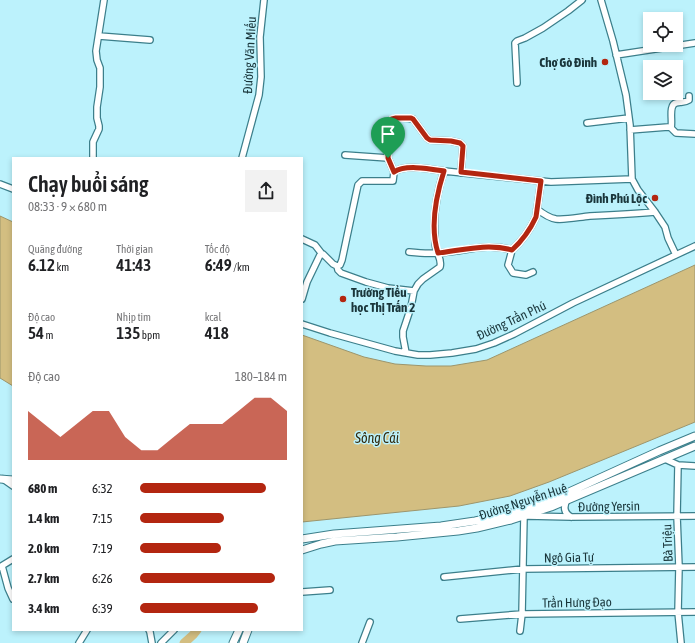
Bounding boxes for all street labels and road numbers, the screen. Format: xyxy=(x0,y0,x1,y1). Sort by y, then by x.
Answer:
street label: Đường Văn Miếu xyxy=(240,16,259,94)
street label: Đường Trần Phú xyxy=(474,298,548,343)
street label: Đường Nguyễn Huệ xyxy=(477,480,569,523)
street label: Đường Yersin xyxy=(578,498,640,515)
street label: Bà Triệu xyxy=(659,524,676,562)
street label: Ngô Gia Tự xyxy=(544,550,595,565)
street label: Trần Hưng Đạo xyxy=(542,594,612,611)

